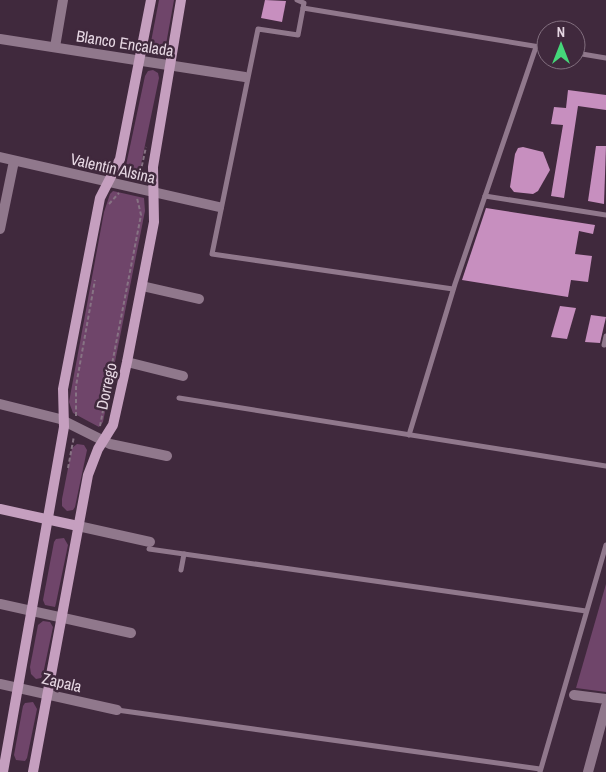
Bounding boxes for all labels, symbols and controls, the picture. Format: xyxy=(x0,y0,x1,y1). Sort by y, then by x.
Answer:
north arrow xyxy=(536,20,586,70)
text: N xyxy=(557,23,565,41)
street label: Blanco Encalada xyxy=(75,24,176,62)
street label: Valentín Alsina xyxy=(68,148,158,189)
street label: Dorrego xyxy=(90,361,122,411)
street label: Zapala xyxy=(40,667,85,697)

